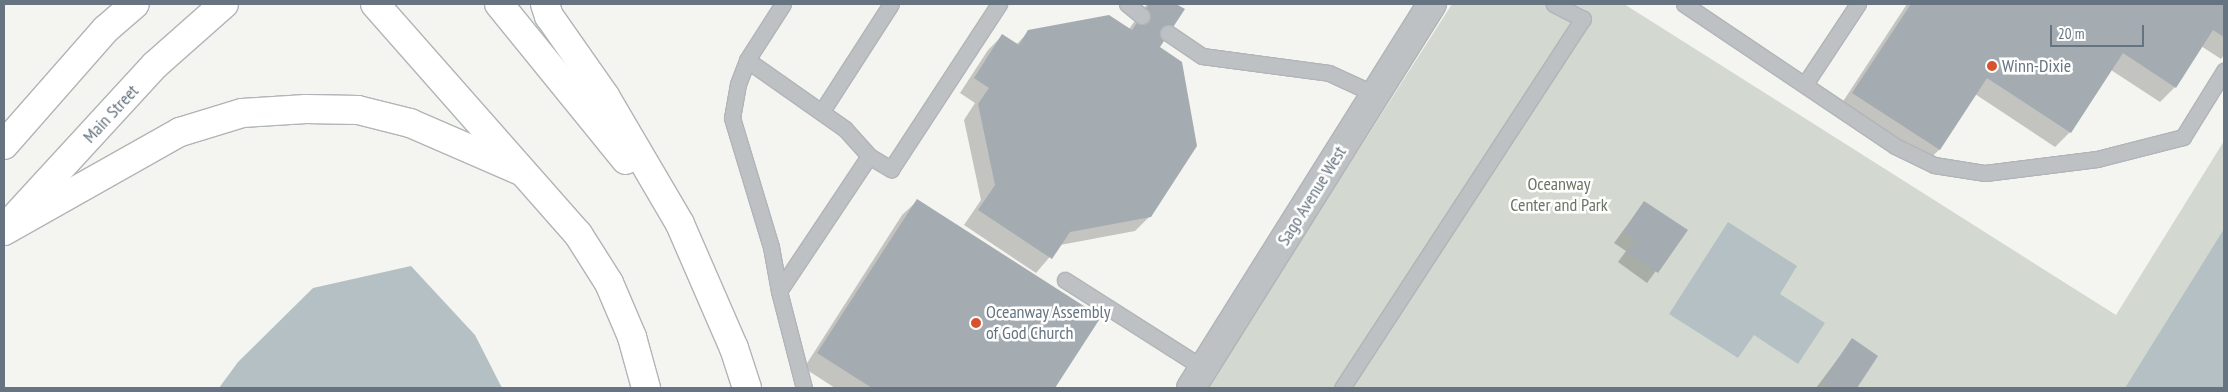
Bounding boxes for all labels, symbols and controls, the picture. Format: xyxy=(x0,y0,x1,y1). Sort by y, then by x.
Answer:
scale bar xyxy=(2053,15,2147,47)
text: 20 m xyxy=(2058,24,2084,43)
place label: Winn-Dixie xyxy=(2002,55,2071,77)
marker: Winn-Dixie xyxy=(1986,60,1998,72)
street label: Main Street xyxy=(79,80,143,148)
street label: Sago Avenue West xyxy=(1273,142,1351,250)
park label: Oceanway Center and Park xyxy=(1510,174,1608,216)
place label: Oceanway Assembly of God Church xyxy=(986,302,1112,344)
marker: Oceanway Assembly of God Church xyxy=(970,317,982,329)

